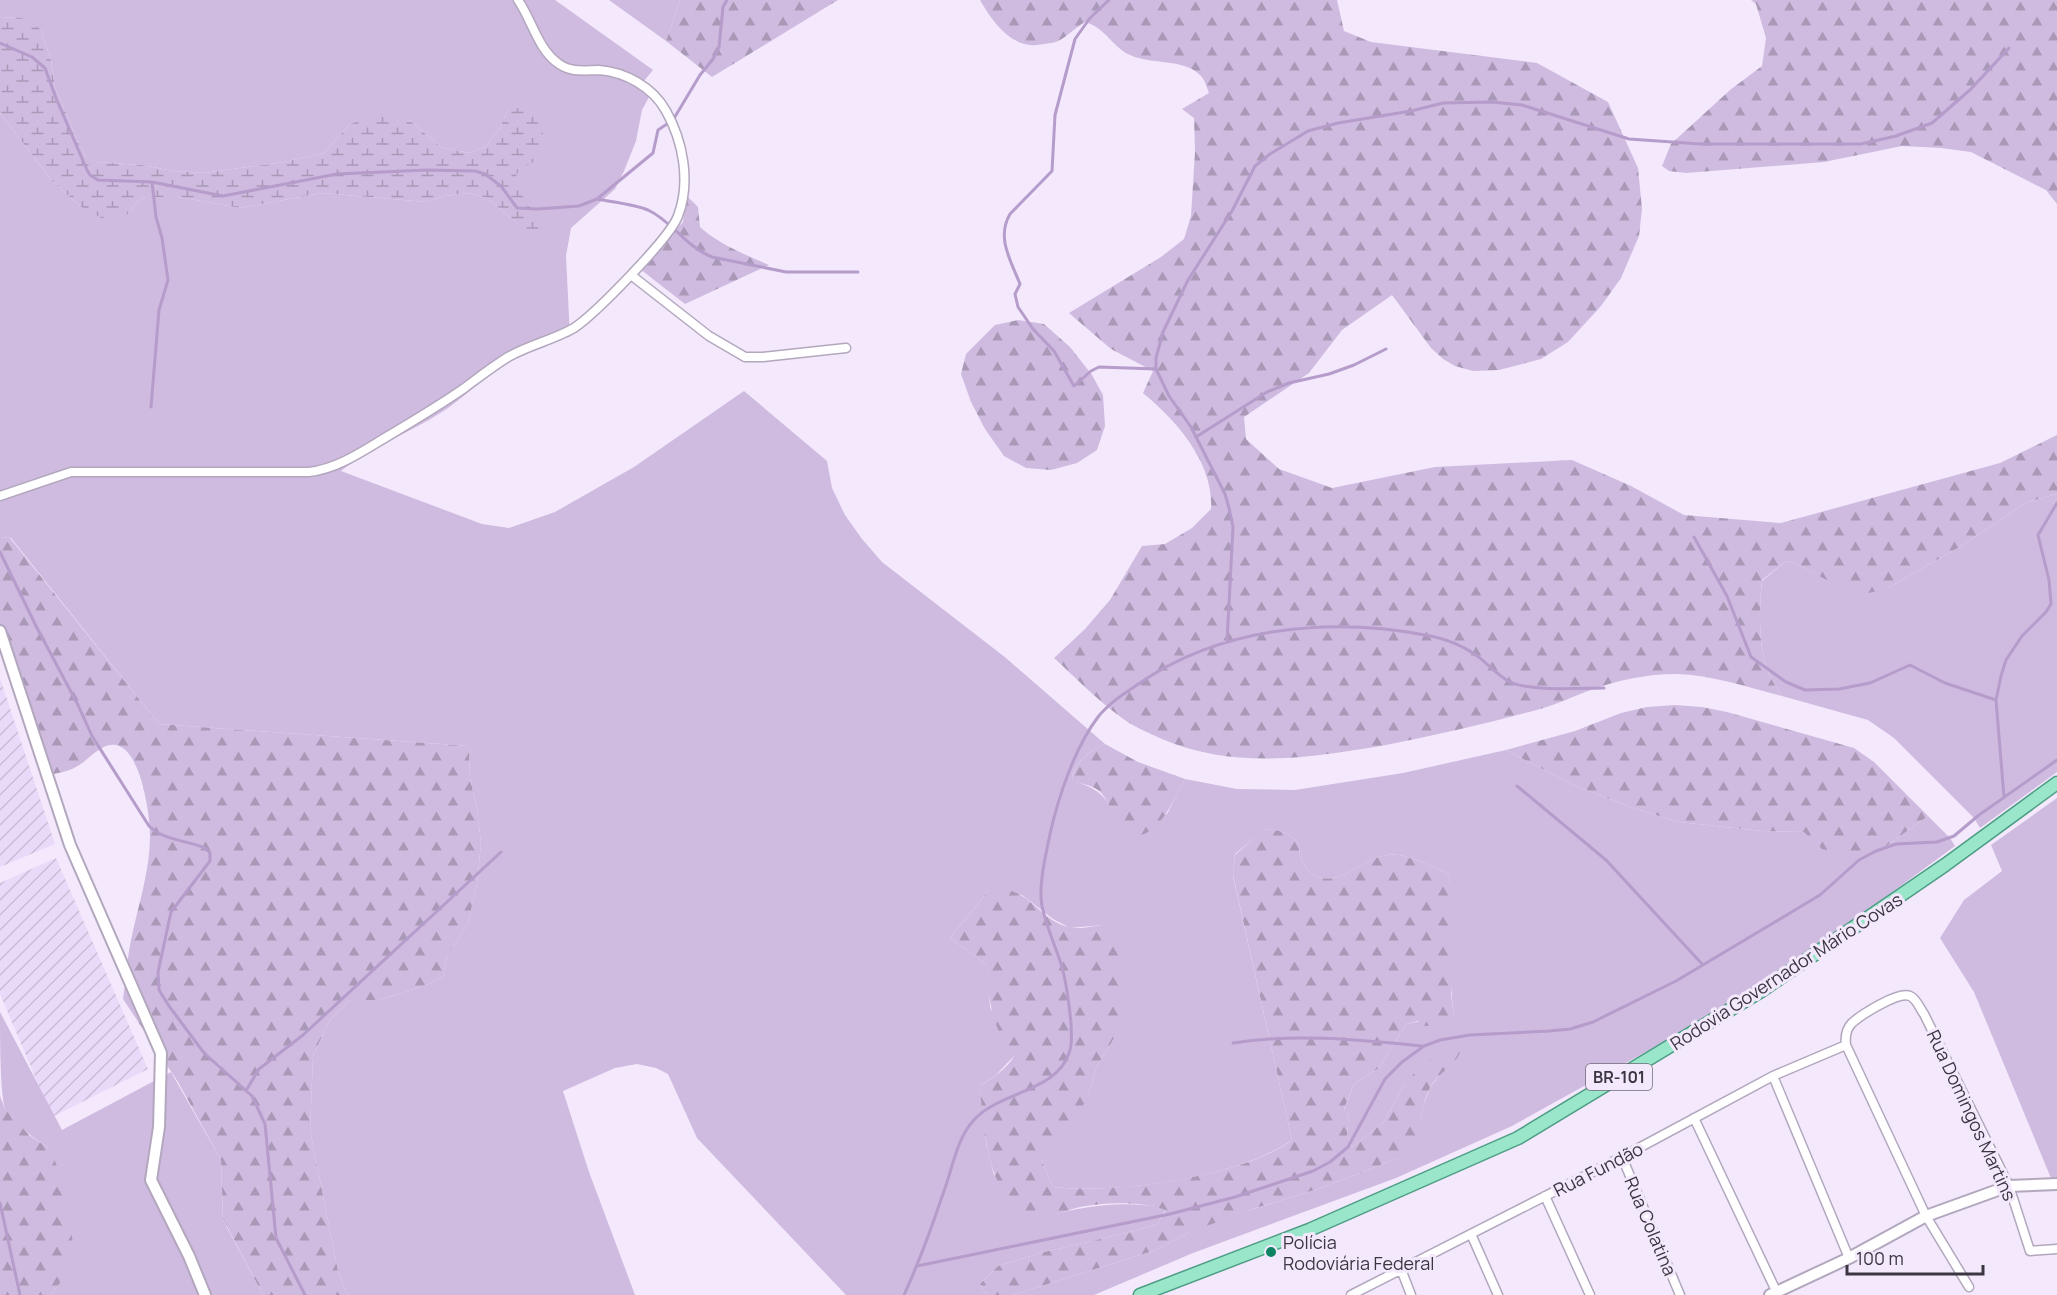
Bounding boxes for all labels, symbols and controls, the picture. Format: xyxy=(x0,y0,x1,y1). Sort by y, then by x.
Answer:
street label: Rodovia Governador Mário Covas xyxy=(1665,887,1907,1055)
street label: Rua Domingos Martins xyxy=(1922,1026,2022,1204)
road number: BR-101 xyxy=(1586,1064,1652,1090)
street label: Rua Fundão xyxy=(1549,1136,1647,1202)
street label: Rua Colatina xyxy=(1619,1173,1683,1279)
place label: Polícia Rodoviária Federal xyxy=(1283,1230,1434,1275)
scale bar xyxy=(1847,1238,1984,1276)
marker: Polícia Rodoviária Federal xyxy=(1264,1245,1278,1259)
text: 100 m xyxy=(1856,1246,1904,1270)

